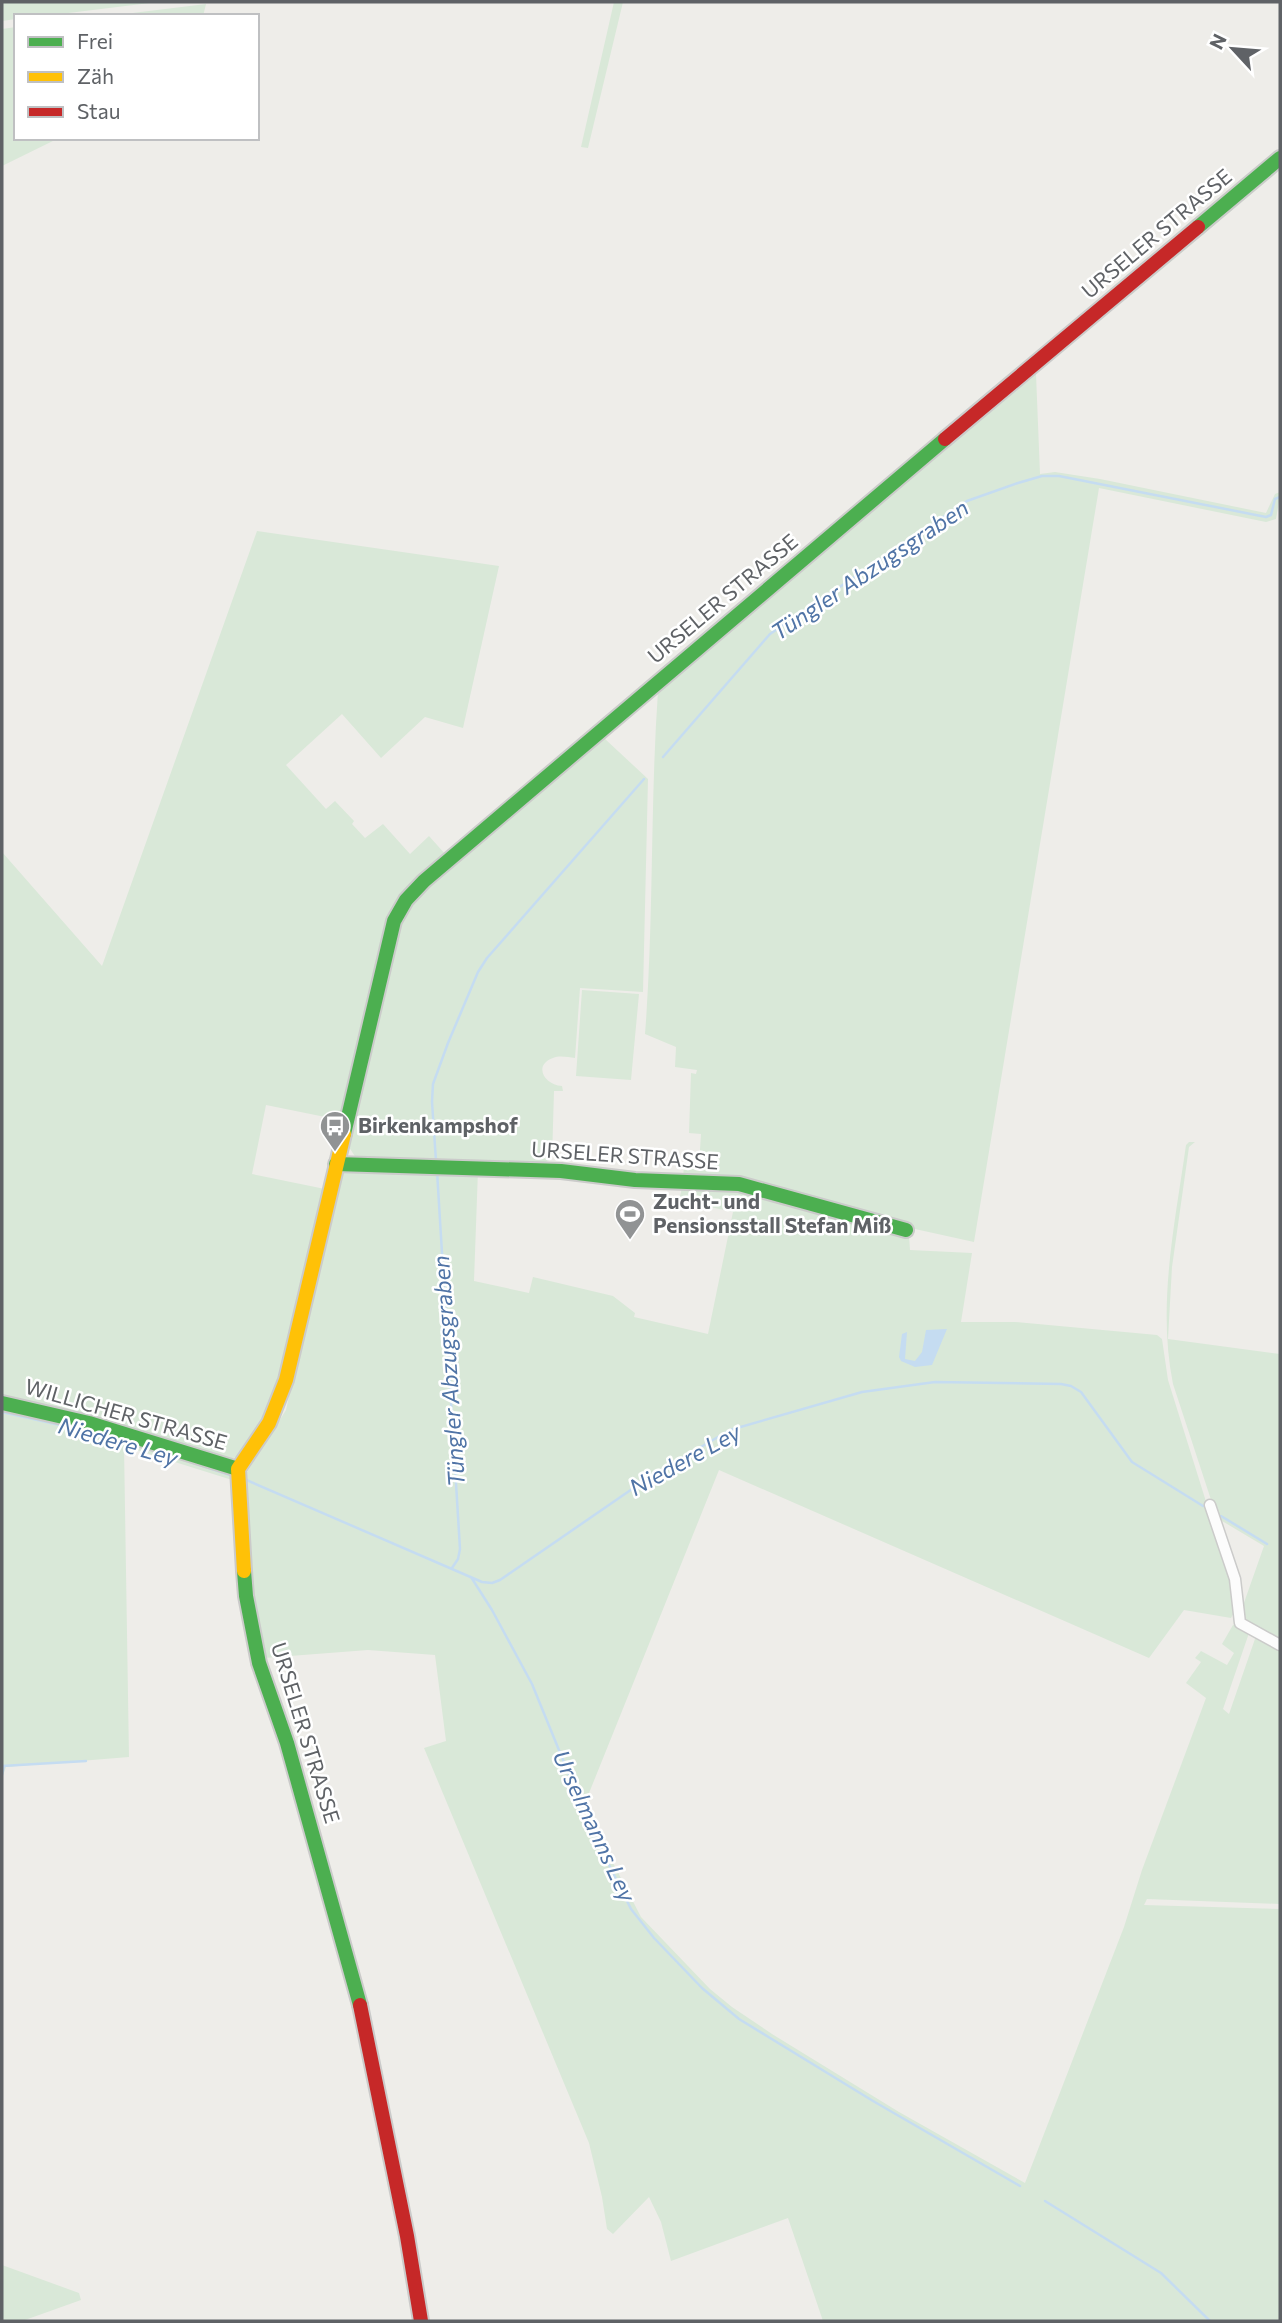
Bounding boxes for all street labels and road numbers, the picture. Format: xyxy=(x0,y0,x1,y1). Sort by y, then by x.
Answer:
street label: URSELER STRASSE xyxy=(1076,163,1236,303)
street label: URSELER STRASSE xyxy=(642,528,802,668)
street label: URSELER STRASSE xyxy=(530,1135,720,1174)
street label: WILLICHER STRASSE xyxy=(22,1373,230,1454)
street label: URSELER STRASSE xyxy=(267,1639,346,1826)

